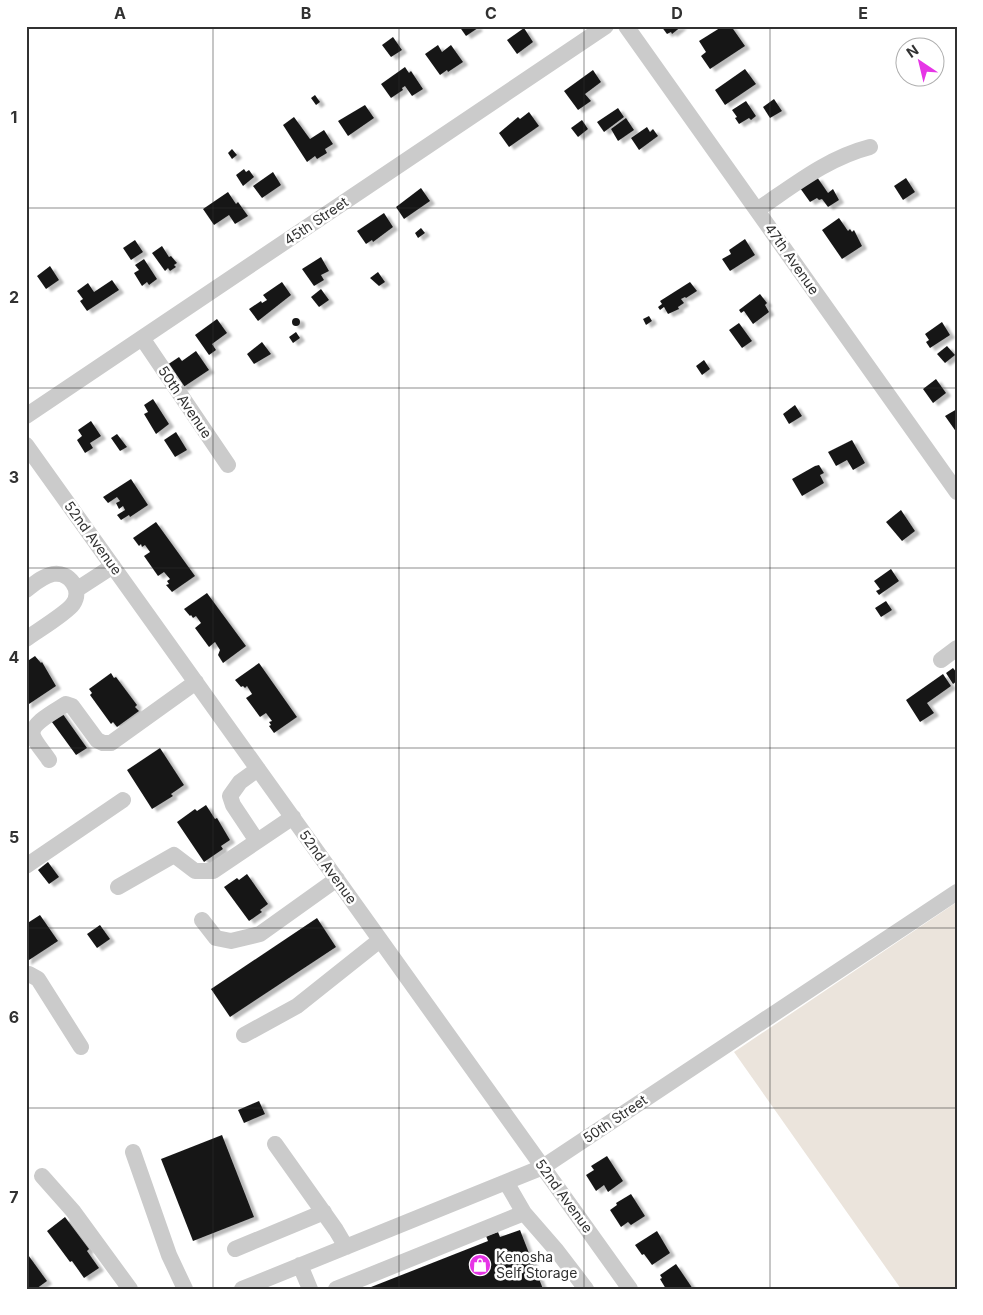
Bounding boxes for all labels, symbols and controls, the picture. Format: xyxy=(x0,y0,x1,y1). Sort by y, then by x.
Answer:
text: A xyxy=(114,3,126,23)
text: B xyxy=(301,3,311,23)
text: C xyxy=(485,3,497,23)
text: D xyxy=(671,3,683,23)
text: E xyxy=(858,3,868,23)
north arrow xyxy=(896,38,946,88)
text: N xyxy=(903,41,922,61)
text: 1 xyxy=(11,107,17,127)
street label: 45th Street xyxy=(280,193,351,248)
street label: 47th Avenue xyxy=(762,220,823,298)
text: 2 xyxy=(9,287,19,307)
street label: 50th Avenue xyxy=(155,362,216,441)
text: 3 xyxy=(9,467,19,487)
street label: 52nd Avenue xyxy=(61,498,126,578)
text: 4 xyxy=(9,647,20,667)
text: 5 xyxy=(9,827,19,847)
street label: 52nd Avenue xyxy=(296,827,361,907)
text: 6 xyxy=(9,1007,19,1027)
street label: 50th Street xyxy=(579,1091,650,1146)
street label: 52nd Avenue xyxy=(532,1156,597,1236)
text: 7 xyxy=(9,1187,19,1207)
place label: Kenosha Self Storage xyxy=(496,1248,577,1281)
shop icon: Kenosha Self Storage xyxy=(468,1253,492,1277)

